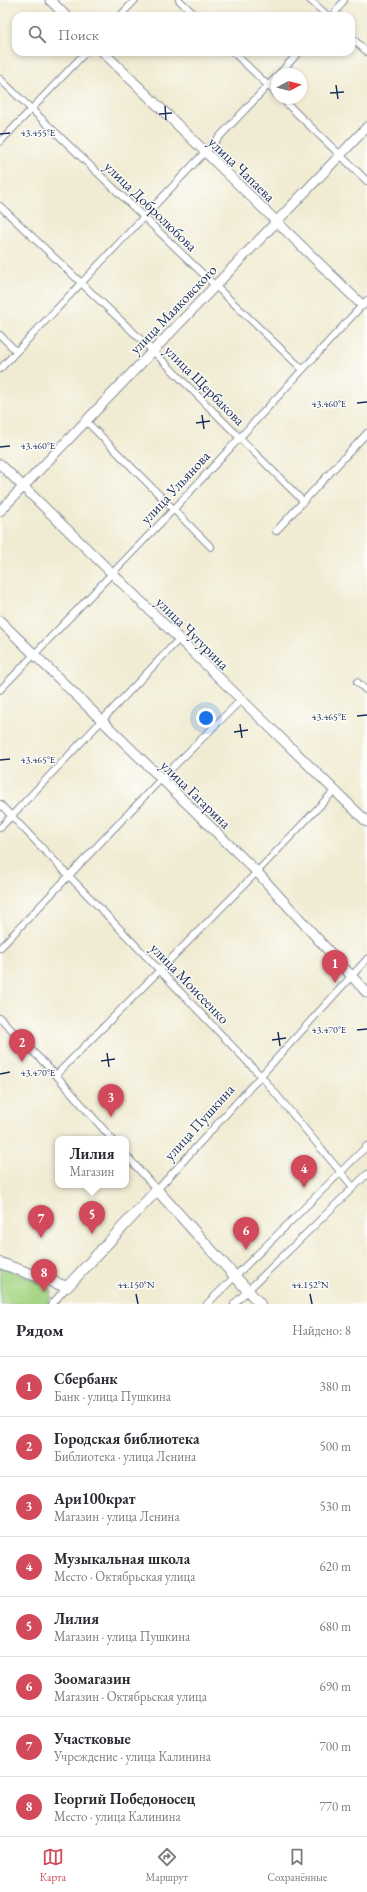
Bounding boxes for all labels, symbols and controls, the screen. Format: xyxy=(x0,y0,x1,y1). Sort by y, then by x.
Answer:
search box xyxy=(12,12,355,56)
icon: search xyxy=(26,23,48,45)
text: Поиск xyxy=(58,25,99,44)
north arrow xyxy=(271,68,307,104)
text: 43.455°E xyxy=(21,126,56,139)
street label: улица Чапаева xyxy=(205,132,280,206)
street label: улица Добролюбова xyxy=(101,157,201,255)
street label: улица Маяковского xyxy=(125,260,221,358)
street label: улица Щербакова xyxy=(161,341,249,429)
text: 43.460°E xyxy=(312,397,347,410)
text: 43.460°E xyxy=(21,439,56,452)
street label: улица Ульянова xyxy=(136,446,214,528)
street label: улица Чугурина xyxy=(152,592,234,674)
your location xyxy=(196,708,216,728)
text: 43.465°E xyxy=(312,710,347,723)
text: 43.465°E xyxy=(21,753,56,766)
street label: улица Гагарина xyxy=(157,756,235,832)
street label: улица Моисеенко xyxy=(146,938,234,1028)
pin: 1 xyxy=(322,950,348,983)
text: 43.470°E xyxy=(312,1023,347,1036)
pin: 2 xyxy=(9,1029,35,1062)
text: 43.470°E xyxy=(21,1066,56,1079)
street label: улица Пушкина xyxy=(160,1080,238,1164)
pin: 3 xyxy=(98,1084,124,1117)
popup xyxy=(55,1136,129,1188)
text: Лилия xyxy=(69,1144,115,1163)
pin: 4 xyxy=(291,1155,317,1188)
text: Магазин xyxy=(69,1163,114,1180)
pin: 5 xyxy=(79,1201,105,1234)
pin: 7 xyxy=(28,1205,54,1238)
pin: 6 xyxy=(233,1217,259,1250)
pin: 8 xyxy=(31,1259,57,1292)
text: 44.150°N xyxy=(117,1278,155,1291)
text: 44.152°N xyxy=(291,1278,329,1291)
text: Рядом xyxy=(16,1319,64,1341)
text: Найдено: 8 xyxy=(292,1322,351,1339)
text: Сбербанк xyxy=(54,1369,118,1388)
text: 1 xyxy=(26,1378,32,1395)
text: 380 m xyxy=(320,1378,351,1395)
text: Банк · улица Пушкина xyxy=(54,1388,171,1405)
text: Городская библиотека xyxy=(54,1429,199,1448)
text: 2 xyxy=(26,1438,32,1455)
text: 500 m xyxy=(320,1438,351,1455)
text: Библиотека · улица Ленина xyxy=(54,1448,196,1465)
text: Ари100крат xyxy=(54,1489,135,1508)
text: 3 xyxy=(26,1498,32,1515)
text: 530 m xyxy=(320,1498,351,1515)
text: Магазин · улица Ленина xyxy=(54,1508,180,1525)
text: Музыкальная школа xyxy=(54,1549,190,1568)
text: 4 xyxy=(26,1558,32,1575)
text: 620 m xyxy=(320,1558,351,1575)
text: Место · Октябрьская улица xyxy=(54,1568,195,1585)
text: Лилия xyxy=(54,1609,99,1628)
text: 5 xyxy=(26,1618,32,1635)
text: 680 m xyxy=(320,1618,351,1635)
text: Магазин · улица Пушкина xyxy=(54,1628,190,1645)
text: Зоомагазин xyxy=(54,1669,130,1688)
text: 6 xyxy=(26,1678,32,1695)
text: 690 m xyxy=(320,1678,351,1695)
text: Магазин · Октябрьская улица xyxy=(54,1688,207,1705)
text: Участковые xyxy=(54,1729,131,1748)
text: 7 xyxy=(26,1738,32,1755)
text: 700 m xyxy=(320,1738,351,1755)
text: Учреждение · улица Калинина xyxy=(54,1748,211,1765)
text: Георгий Победоносец xyxy=(54,1789,195,1808)
text: 8 xyxy=(26,1798,32,1815)
text: 770 m xyxy=(320,1798,351,1815)
text: Место · улица Калинина xyxy=(54,1808,181,1825)
tab: Карта xyxy=(40,1846,66,1884)
tab: Маршрут xyxy=(146,1846,188,1884)
tab: Сохранённые xyxy=(267,1846,327,1884)

